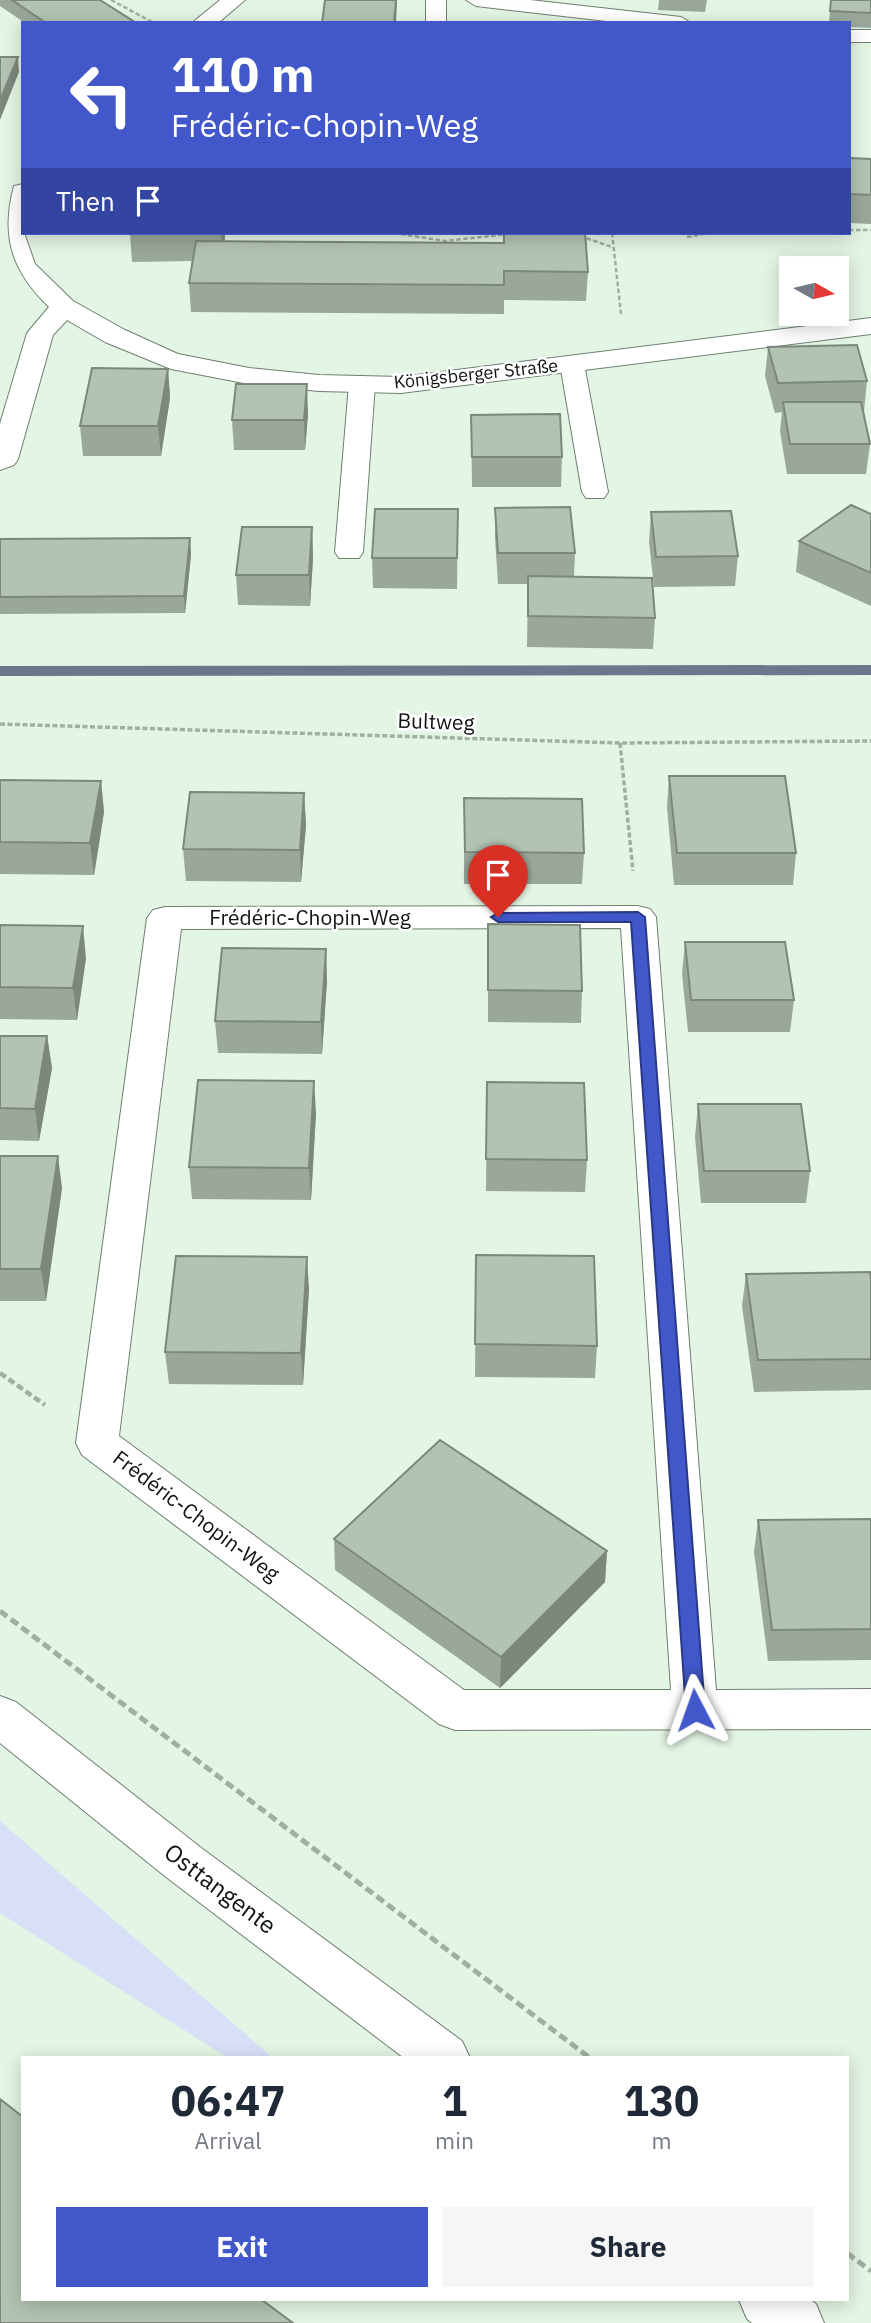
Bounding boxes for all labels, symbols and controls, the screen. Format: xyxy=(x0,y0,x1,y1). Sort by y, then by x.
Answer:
text: 110 m xyxy=(171,42,315,105)
icon: left xyxy=(56,49,147,140)
text: Frédéric-Chopin-Weg xyxy=(171,104,478,146)
icon: arrive xyxy=(129,182,167,220)
text: Then xyxy=(56,184,115,218)
north arrow xyxy=(779,256,849,326)
map controls xyxy=(779,256,849,326)
street label: Königsberger Straße xyxy=(393,353,559,394)
street label: Bultweg xyxy=(397,706,475,736)
pin xyxy=(468,845,528,917)
icon: arrive xyxy=(479,856,517,894)
street label: Frédéric-Chopin-Weg xyxy=(209,903,411,931)
street label: Frédéric-Chopin-Weg xyxy=(108,1443,286,1587)
position arrow xyxy=(658,1673,732,1747)
street label: Osttangente xyxy=(158,1836,283,1941)
text: 06:47 xyxy=(171,2073,285,2128)
text: 1 xyxy=(442,2073,467,2128)
text: 130 xyxy=(624,2073,699,2128)
text: Arrival xyxy=(195,2125,262,2155)
text: min xyxy=(435,2125,474,2155)
text: m xyxy=(651,2125,672,2155)
button: Exit xyxy=(56,2207,428,2287)
button: Share xyxy=(442,2207,814,2287)

